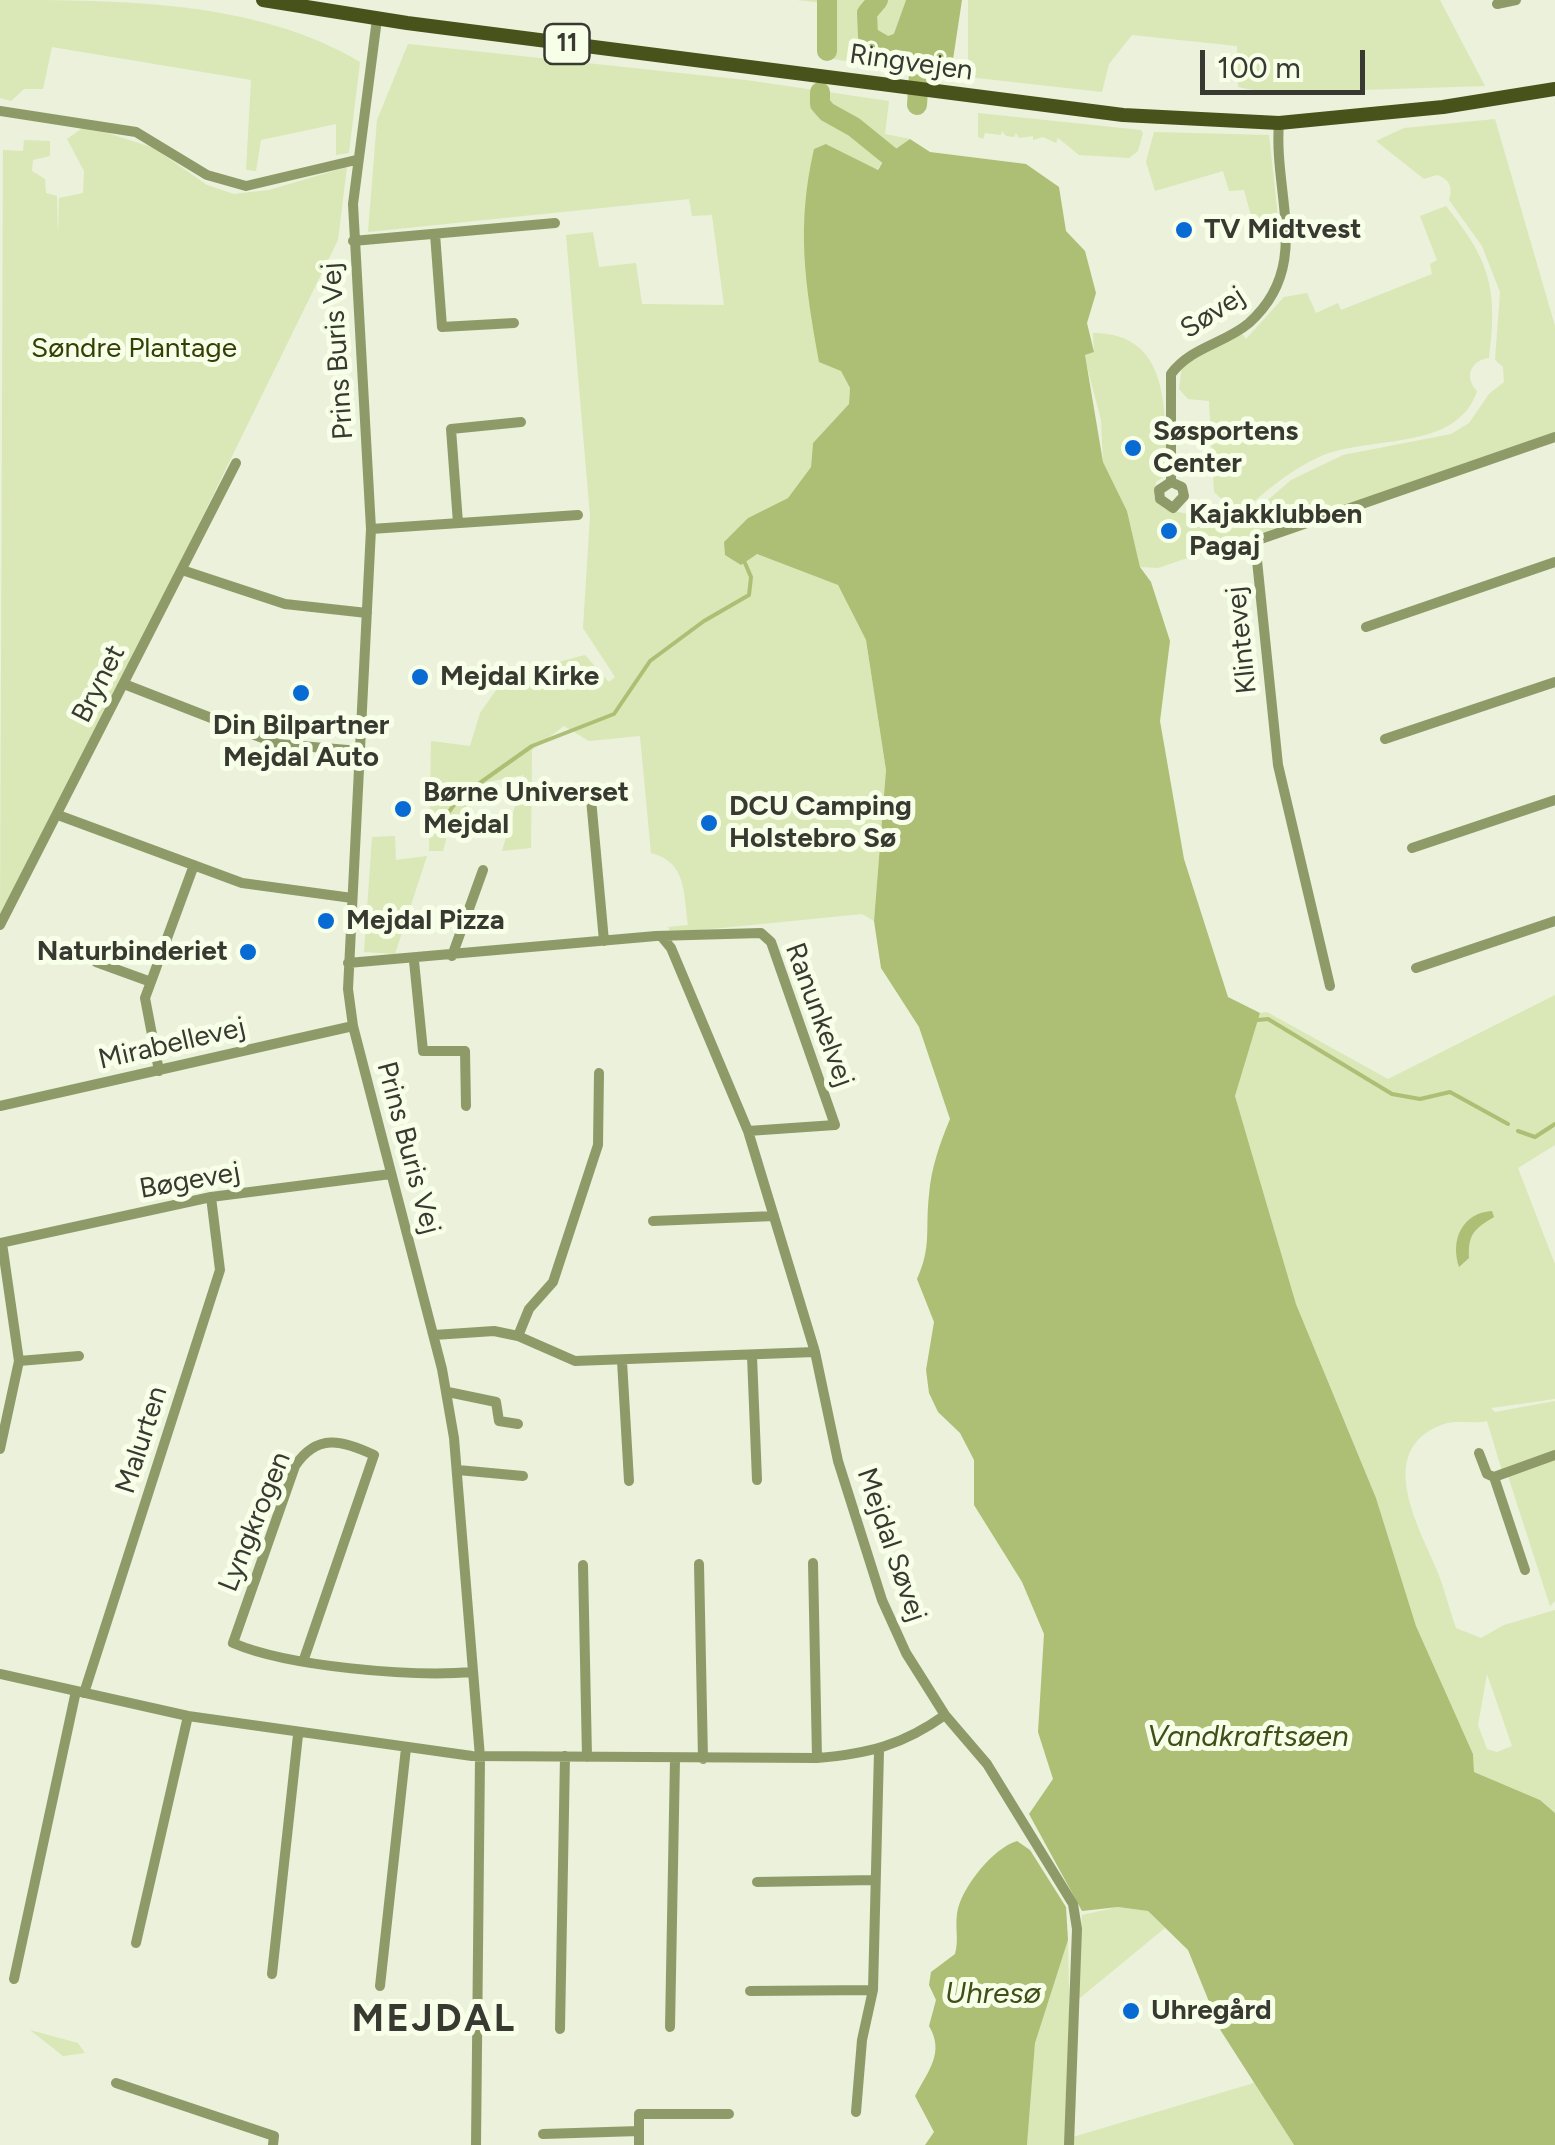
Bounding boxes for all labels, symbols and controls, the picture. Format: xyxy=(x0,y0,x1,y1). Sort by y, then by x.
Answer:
road number: 11 xyxy=(544,24,590,64)
scale bar xyxy=(1205,30,1370,92)
street label: Ringvejen xyxy=(847,38,975,88)
text: 100 m xyxy=(1217,49,1301,86)
place label: TV Midtvest xyxy=(1204,213,1361,247)
marker: TV Midtvest xyxy=(1173,219,1195,241)
street label: Prins Buris Vej xyxy=(315,261,361,441)
street label: Søvej xyxy=(1174,280,1252,346)
park label: Søndre Plantage xyxy=(31,332,237,366)
place label: Søsportens Center xyxy=(1153,415,1298,481)
marker: Søsportens Center xyxy=(1122,437,1144,459)
place label: Kajakklubben Pagaj xyxy=(1189,498,1363,564)
marker: Kajakklubben Pagaj xyxy=(1158,520,1180,542)
street label: Klintevej xyxy=(1220,585,1264,695)
street label: Brynet xyxy=(65,639,133,729)
place label: Mejdal Kirke xyxy=(440,660,599,694)
marker: Mejdal Kirke xyxy=(409,666,431,688)
marker: Din Bilpartner Mejdal Auto xyxy=(290,682,312,704)
place label: Din Bilpartner Mejdal Auto xyxy=(213,709,389,775)
place label: Børne Universet Mejdal xyxy=(423,776,629,842)
place label: DCU Camping Holstebro Sø xyxy=(729,790,912,856)
marker: Børne Universet Mejdal xyxy=(392,798,414,820)
marker: DCU Camping Holstebro Sø xyxy=(698,812,720,834)
place label: Mejdal Pizza xyxy=(346,904,505,938)
marker: Mejdal Pizza xyxy=(315,910,337,932)
place label: Naturbinderiet xyxy=(37,935,228,969)
street label: Ranunkelvej xyxy=(777,939,861,1091)
marker: Naturbinderiet xyxy=(237,941,259,963)
street label: Mirabellevej xyxy=(95,1011,249,1077)
street label: Prins Buris Vej xyxy=(369,1058,447,1238)
street label: Bøgevej xyxy=(137,1156,243,1206)
street label: Malurten xyxy=(109,1382,175,1498)
street label: Lyngkrogen xyxy=(212,1447,298,1597)
street label: Mejdal Søvej xyxy=(849,1464,933,1626)
water label: Vandkraftsøen xyxy=(1147,1719,1349,1755)
water label: Uhresø xyxy=(945,1976,1041,2012)
place label: Uhregård xyxy=(1151,1994,1272,2028)
district label: MEJDAL xyxy=(351,1997,517,2043)
marker: Uhregård xyxy=(1120,2000,1142,2022)

